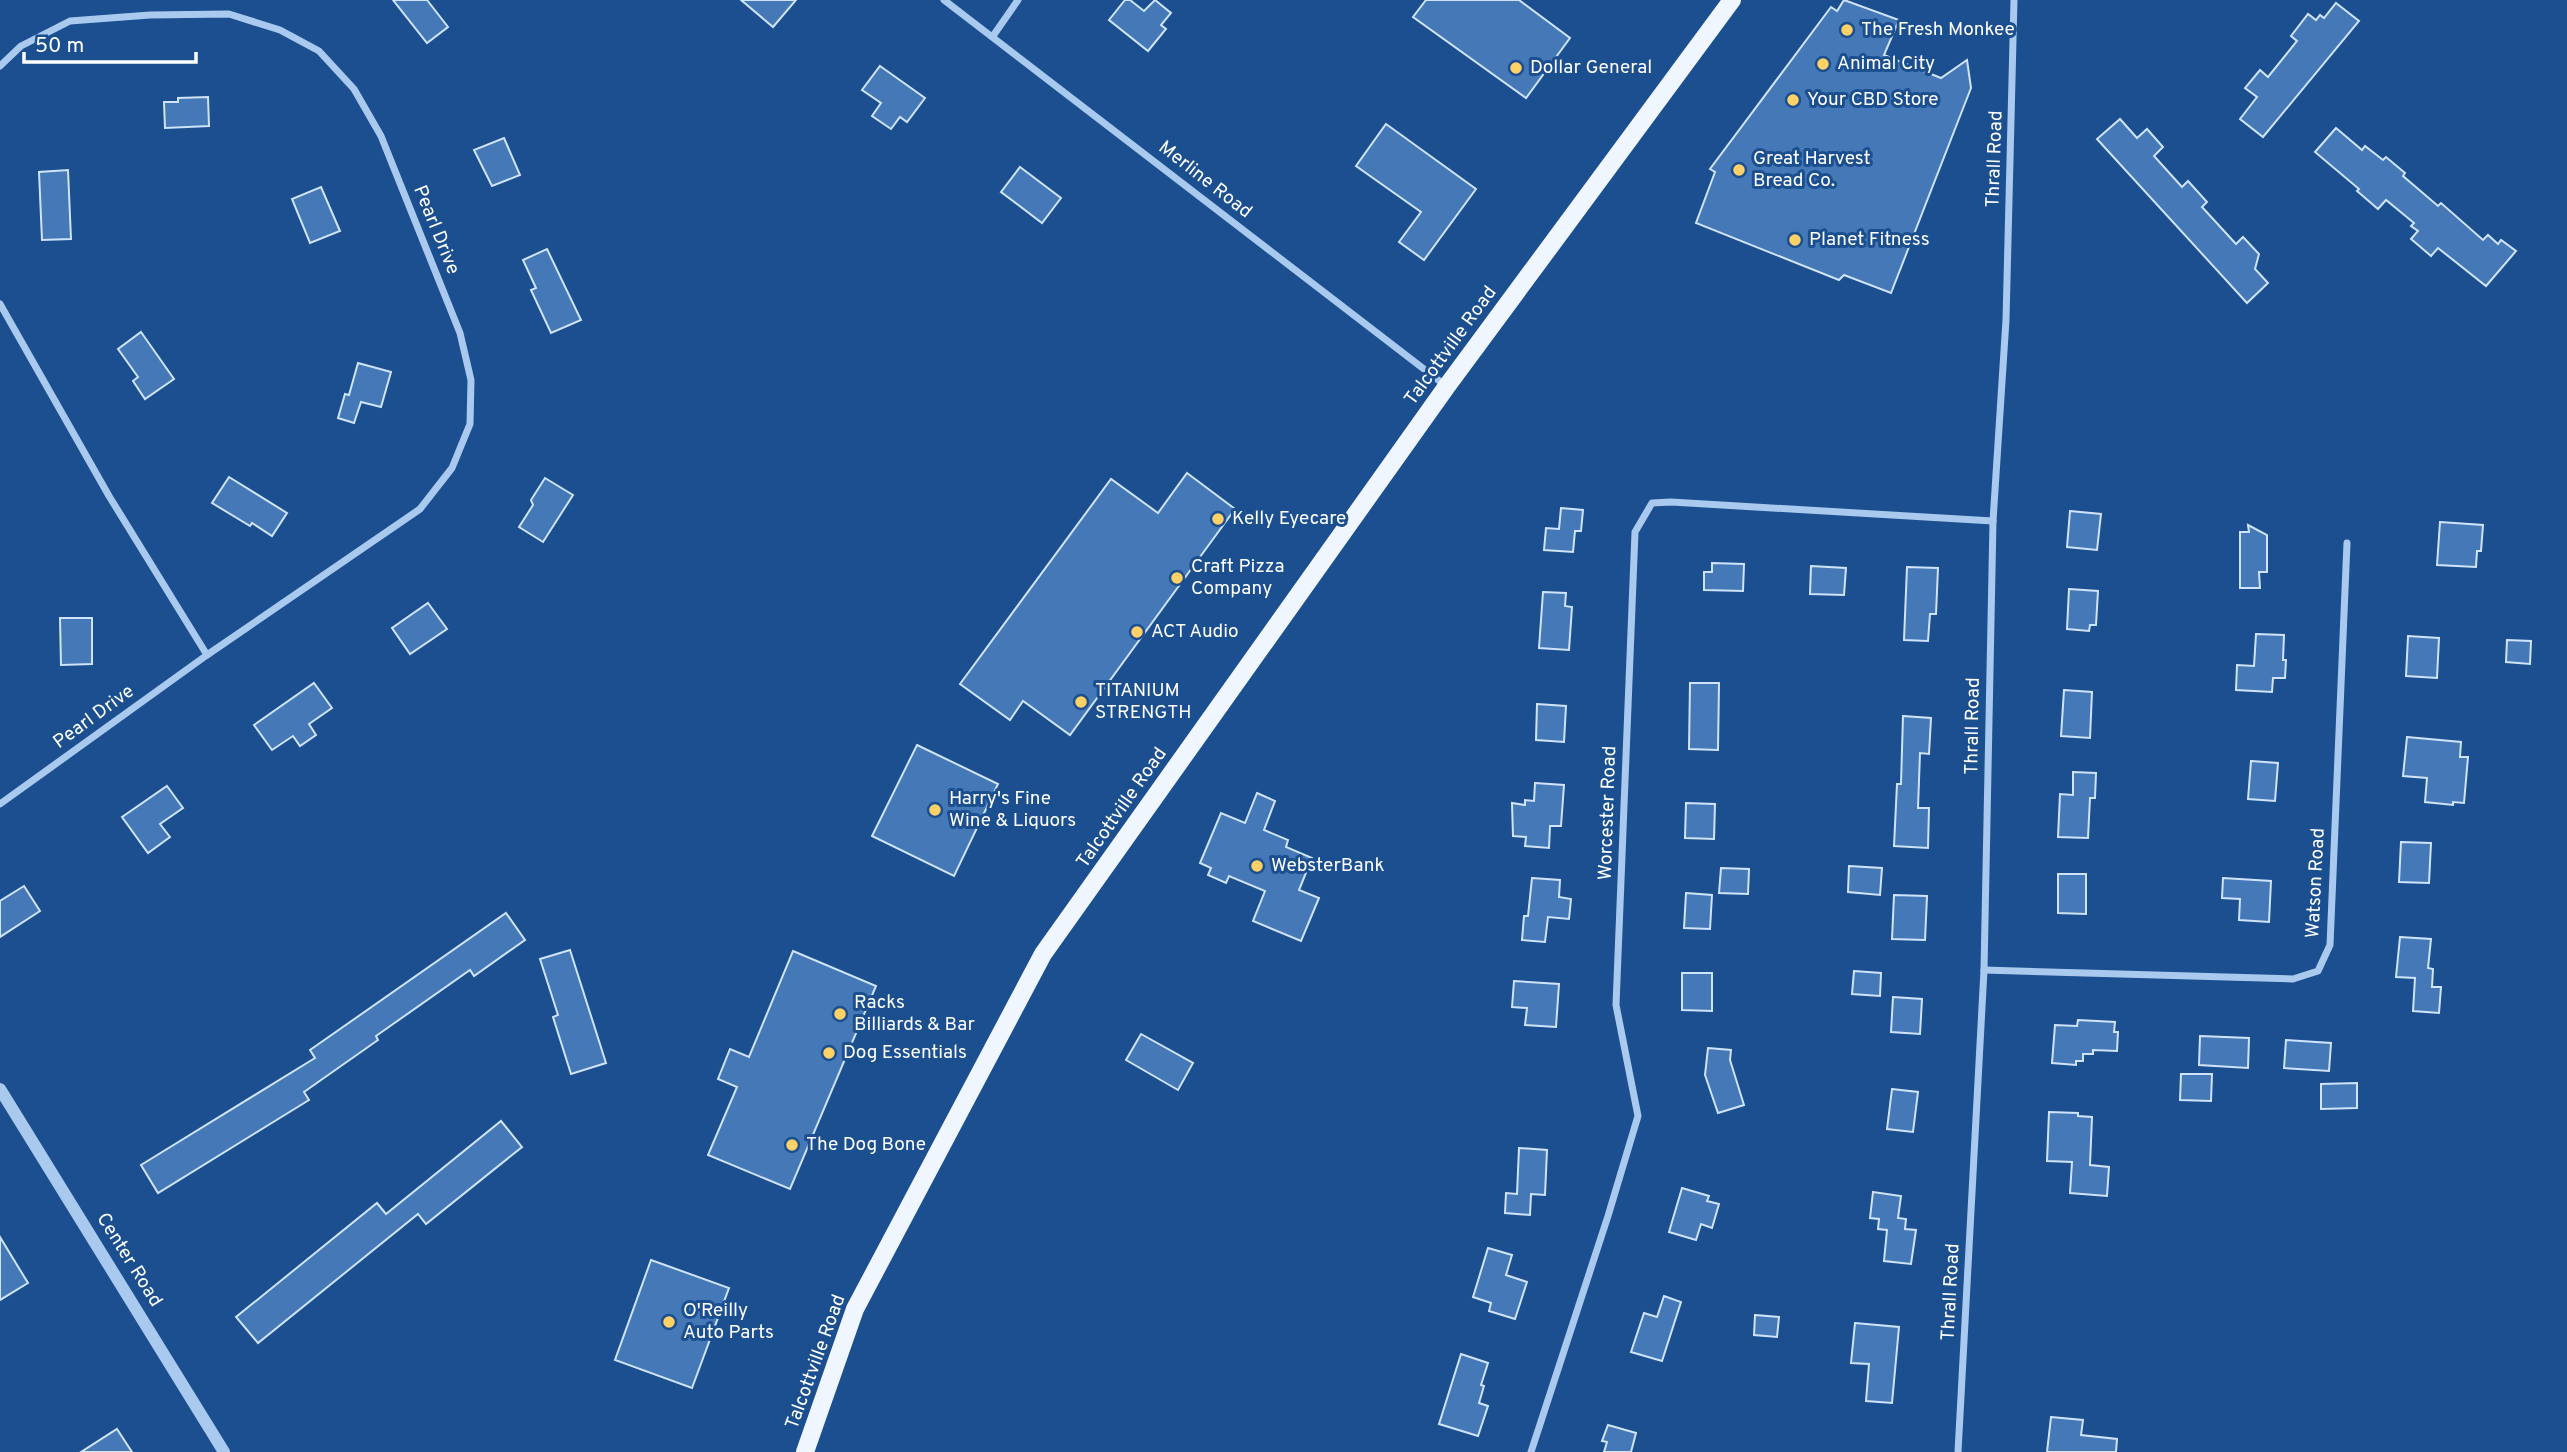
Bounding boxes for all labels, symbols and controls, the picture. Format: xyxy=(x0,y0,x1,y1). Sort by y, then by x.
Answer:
place label: The Fresh Monkee xyxy=(1861,18,2015,42)
scale bar xyxy=(24,21,196,65)
marker: The Fresh Monkee xyxy=(1839,22,1855,38)
text: 50 m xyxy=(35,33,84,60)
place label: Animal City xyxy=(1837,52,1935,76)
place label: Dollar General xyxy=(1530,56,1652,80)
marker: Animal City xyxy=(1815,56,1831,72)
marker: Dollar General xyxy=(1508,60,1524,76)
place label: Your CBD Store xyxy=(1807,88,1938,112)
marker: Your CBD Store xyxy=(1785,92,1801,108)
street label: Thrall Road xyxy=(1981,110,2009,208)
street label: Merline Road xyxy=(1153,136,1257,224)
place label: Great Harvest Bread Co. xyxy=(1753,147,1871,193)
marker: Great Harvest Bread Co. xyxy=(1731,162,1747,178)
street label: Pearl Drive xyxy=(407,182,465,278)
place label: Planet Fitness xyxy=(1809,228,1930,252)
marker: Planet Fitness xyxy=(1787,232,1803,248)
street label: Talcottville Road xyxy=(1400,282,1502,410)
place label: Kelly Eyecare xyxy=(1232,507,1346,531)
marker: Kelly Eyecare xyxy=(1210,511,1226,527)
place label: Craft Pizza Company xyxy=(1191,555,1284,601)
marker: Craft Pizza Company xyxy=(1169,570,1185,586)
place label: ACT Audio xyxy=(1151,620,1239,644)
marker: ACT Audio xyxy=(1129,624,1145,640)
street label: Thrall Road xyxy=(1960,677,1986,775)
place label: TITANIUM STRENGTH xyxy=(1095,679,1192,725)
street label: Pearl Drive xyxy=(49,680,139,754)
marker: TITANIUM STRENGTH xyxy=(1073,694,1089,710)
street label: Talcottville Road xyxy=(1072,743,1172,873)
street label: Worcester Road xyxy=(1594,745,1622,881)
place label: Harry's Fine Wine & Liquors xyxy=(949,787,1076,833)
marker: Harry's Fine Wine & Liquors xyxy=(927,802,943,818)
street label: Watson Road xyxy=(2301,827,2331,939)
place label: WebsterBank xyxy=(1271,854,1384,878)
marker: WebsterBank xyxy=(1249,858,1265,874)
place label: Racks Billiards & Bar xyxy=(854,991,975,1037)
marker: Racks Billiards & Bar xyxy=(832,1006,848,1022)
place label: Dog Essentials xyxy=(843,1041,967,1065)
marker: Dog Essentials xyxy=(821,1045,837,1061)
place label: The Dog Bone xyxy=(806,1133,926,1157)
marker: The Dog Bone xyxy=(784,1137,800,1153)
street label: Center Road xyxy=(91,1208,167,1312)
street label: Thrall Road xyxy=(1936,1243,1966,1341)
street label: Talcottville Road xyxy=(780,1291,852,1433)
place label: O'Reilly Auto Parts xyxy=(683,1299,774,1345)
marker: O'Reilly Auto Parts xyxy=(661,1314,677,1330)

